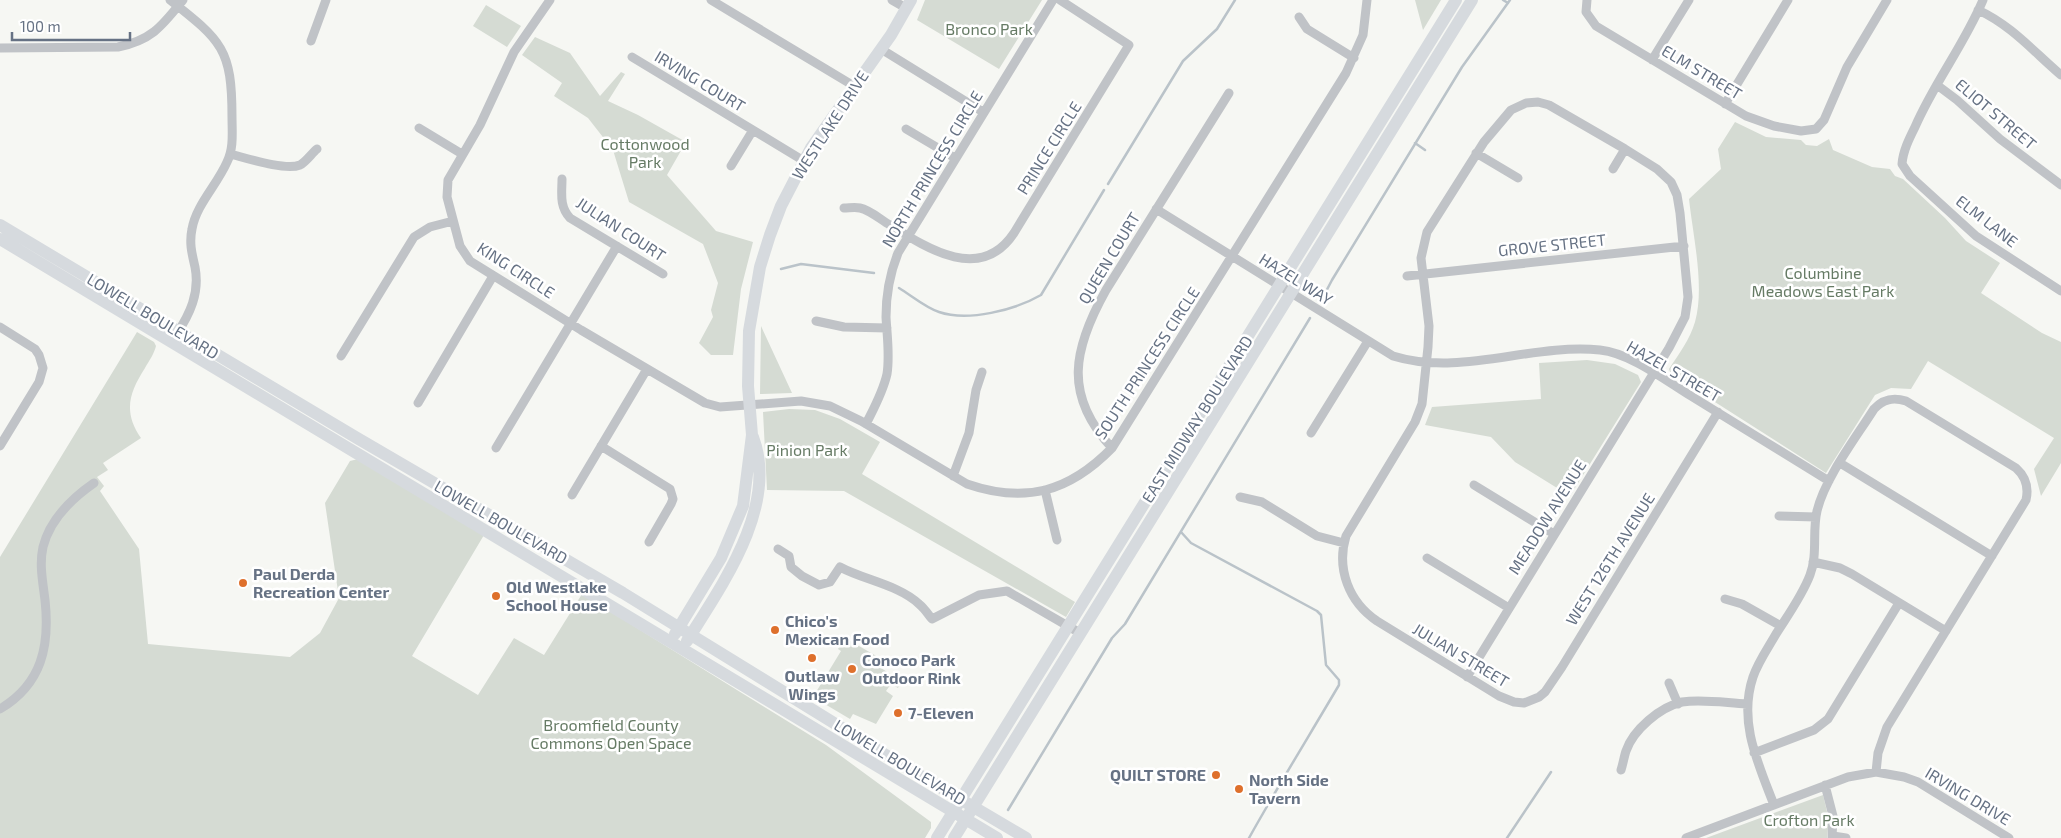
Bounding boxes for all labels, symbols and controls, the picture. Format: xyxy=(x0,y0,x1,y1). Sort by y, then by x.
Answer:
scale bar xyxy=(12,10,130,42)
text: 100 m xyxy=(20,17,61,35)
park label: Bronco Park xyxy=(945,19,1033,38)
street label: ELM STREET xyxy=(1659,40,1746,103)
street label: IRVING COURT xyxy=(652,46,749,115)
street label: WESTLAKE DRIVE xyxy=(787,67,872,183)
street label: ELIOT STREET xyxy=(1952,74,2041,153)
street label: NORTH PRINCESS CIRCLE xyxy=(877,87,986,250)
street label: PRINCE CIRCLE xyxy=(1012,98,1085,198)
park label: Cottonwood Park xyxy=(600,134,690,171)
street label: ELM LANE xyxy=(1953,191,2022,251)
street label: JULIAN COURT xyxy=(573,193,669,264)
street label: QUEEN COURT xyxy=(1074,209,1144,307)
street label: GROVE STREET xyxy=(1497,229,1607,260)
street label: KING CIRCLE xyxy=(474,238,558,302)
street label: HAZEL WAY xyxy=(1256,249,1336,309)
park label: Columbine Meadows East Park xyxy=(1752,263,1894,300)
street label: LOWELL BOULEVARD xyxy=(84,269,223,362)
street label: SOUTH PRINCESS CIRCLE xyxy=(1090,283,1203,442)
street label: EAST MIDWAY BOULEVARD xyxy=(1137,332,1256,506)
street label: HAZEL STREET xyxy=(1624,336,1725,405)
park label: Pinion Park xyxy=(766,440,848,459)
street label: MEADOW AVENUE xyxy=(1504,456,1589,577)
street label: LOWELL BOULEVARD xyxy=(431,476,571,567)
street label: WEST 126TH AVENUE xyxy=(1561,489,1658,628)
place label: Paul Derda Recreation Center xyxy=(253,564,389,601)
marker: Paul Derda Recreation Center xyxy=(237,577,249,589)
place label: Old Westlake School House xyxy=(506,577,608,614)
marker: Old Westlake School House xyxy=(490,590,502,602)
place label: Chico's Mexican Food xyxy=(785,611,890,648)
street label: JULIAN STREET xyxy=(1410,618,1513,691)
marker: Chico's Mexican Food xyxy=(769,624,781,636)
place label: Conoco Park Outdoor Rink xyxy=(862,650,961,687)
marker: Outlaw Wings xyxy=(806,652,818,664)
marker: Conoco Park Outdoor Rink xyxy=(846,663,858,675)
place label: Outlaw Wings xyxy=(784,666,840,703)
place label: 7-Eleven xyxy=(908,703,974,722)
marker: 7-Eleven xyxy=(892,707,904,719)
park label: Broomfield County Commons Open Space xyxy=(530,715,692,752)
street label: LOWELL BOULEVARD xyxy=(831,715,970,808)
street label: IRVING DRIVE xyxy=(1922,763,2014,829)
place label: QUILT STORE xyxy=(1110,765,1206,785)
marker: QUILT STORE xyxy=(1210,769,1222,781)
place label: North Side Tavern xyxy=(1249,770,1329,807)
marker: North Side Tavern xyxy=(1233,783,1245,795)
park label: Crofton Park xyxy=(1763,810,1855,829)

